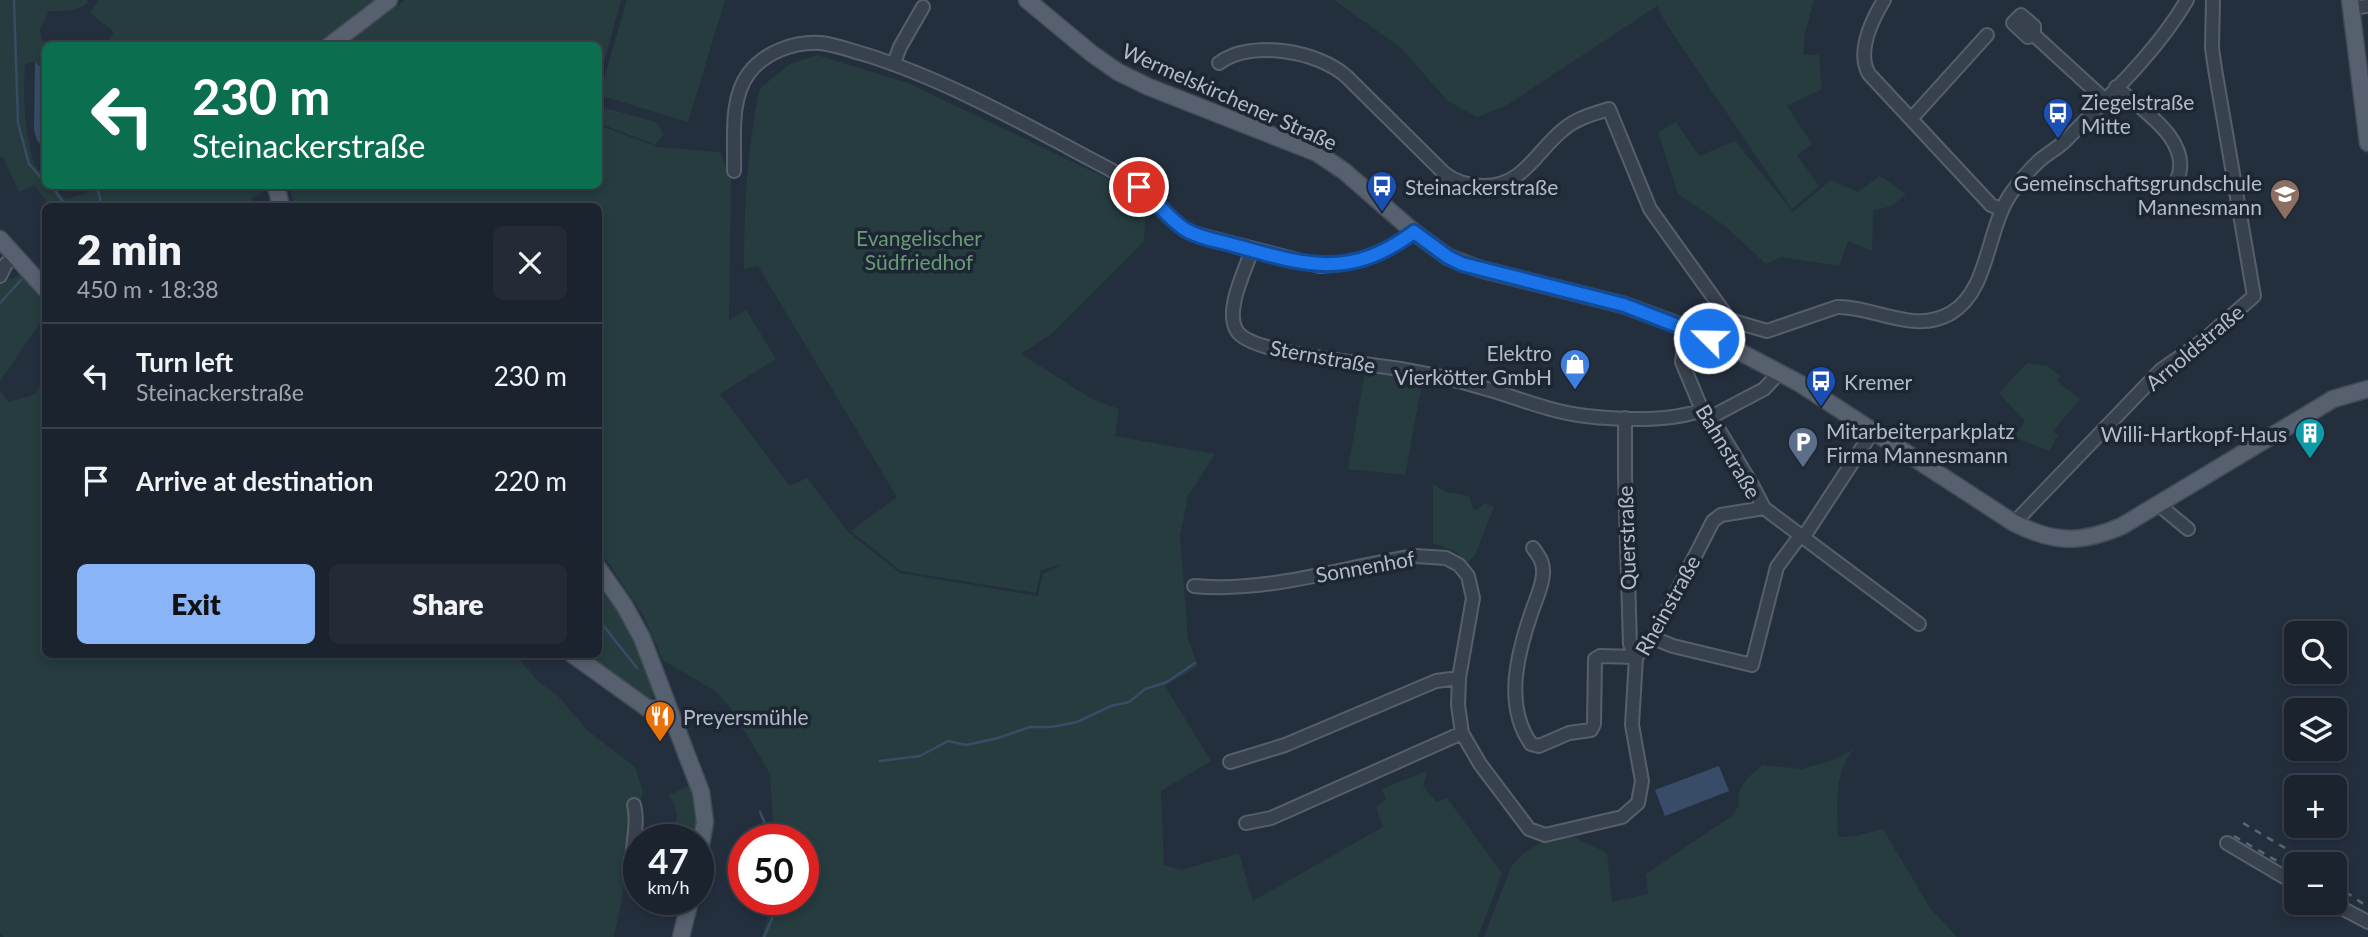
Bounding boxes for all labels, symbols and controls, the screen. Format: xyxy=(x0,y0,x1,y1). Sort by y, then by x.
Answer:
street label: Wermelskirchener Straße xyxy=(1119,37,1341,155)
text: 230 m xyxy=(192,67,330,125)
icon: left xyxy=(77,70,168,161)
place label: Ziegelstraße Mitte xyxy=(2081,89,2194,138)
bus stop icon: Ziegelstraße Mitte xyxy=(2041,96,2075,140)
text: Steinackerstraße xyxy=(192,126,426,165)
pin xyxy=(1109,157,1169,217)
icon: arrive xyxy=(1120,168,1158,206)
bus stop icon: Steinackerstraße xyxy=(1365,169,1399,213)
place label: Gemeinschaftsgrundschule Mannesmann xyxy=(2014,170,2262,219)
place label: Steinackerstraße xyxy=(1405,174,1558,199)
school or university icon: Gemeinschaftsgrundschule Mannesmann xyxy=(2268,177,2302,221)
text: 2 min xyxy=(77,224,182,274)
park label: Evangelischer Südfriedhof xyxy=(856,225,982,274)
button: close xyxy=(493,226,567,300)
text: 450 m · 18:38 xyxy=(77,275,219,303)
street label: Arnoldstraße xyxy=(2140,299,2248,395)
position arrow xyxy=(1672,301,1746,375)
street label: Sternstraße xyxy=(1268,334,1378,378)
place label: Elektro Vierkötter GmbH xyxy=(1394,340,1552,389)
text: Turn left xyxy=(136,346,233,378)
shop icon: Elektro Vierkötter GmbH xyxy=(1558,347,1592,391)
icon: left xyxy=(77,357,115,395)
text: 230 m xyxy=(494,360,567,392)
bus stop icon: Kremer xyxy=(1804,364,1838,408)
place label: Kremer xyxy=(1844,369,1913,394)
text: Steinackerstraße xyxy=(136,378,304,406)
street label: Bahnstraße xyxy=(1691,400,1767,502)
building icon: Willi-Hartkopf-Haus xyxy=(2293,416,2327,460)
place label: Mitarbeiterparkplatz Firma Mannesmann xyxy=(1826,418,2015,467)
place label: Willi-Hartkopf-Haus xyxy=(2101,421,2287,446)
parking icon: Mitarbeiterparkplatz Firma Mannesmann xyxy=(1786,425,1820,469)
icon: arrive xyxy=(77,462,115,500)
text: Arrive at destination xyxy=(136,465,373,497)
text: 220 m xyxy=(494,465,567,497)
street label: Querstraße xyxy=(1612,485,1640,591)
street label: Sonnenhof xyxy=(1313,545,1417,587)
street label: Rheinstraße xyxy=(1629,551,1705,659)
button: Exit xyxy=(77,564,315,644)
button: Share xyxy=(329,564,567,644)
map controls xyxy=(2284,621,2347,915)
button: search xyxy=(2284,621,2347,684)
button: layers xyxy=(2284,698,2347,761)
restaurant icon: Preyersmühle xyxy=(643,699,677,743)
place label: Preyersmühle xyxy=(683,704,808,729)
button: + xyxy=(2284,775,2347,838)
speed limit sign: 50 xyxy=(728,824,819,915)
text: 47 xyxy=(648,839,689,881)
button: − xyxy=(2284,852,2347,915)
text: km/h xyxy=(647,876,690,898)

